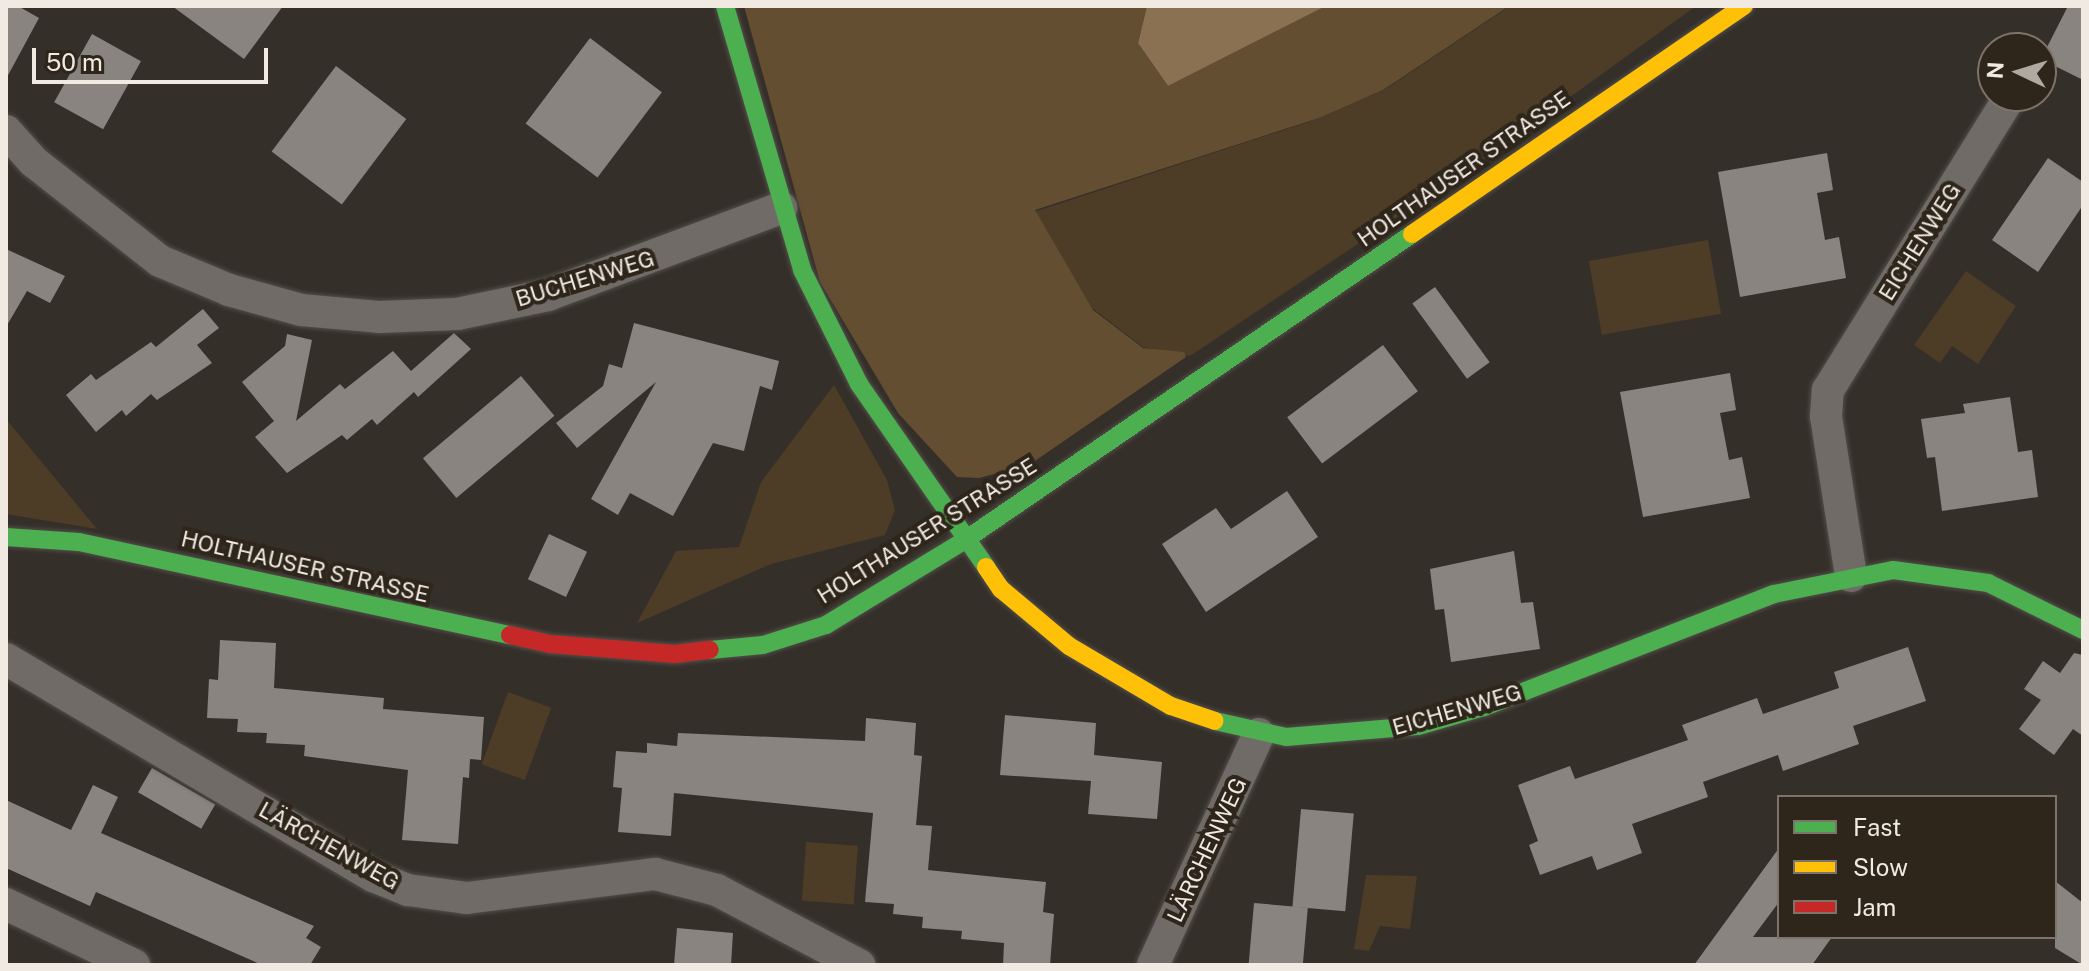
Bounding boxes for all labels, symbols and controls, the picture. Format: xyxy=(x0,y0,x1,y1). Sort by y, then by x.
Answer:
scale bar xyxy=(36,32,272,82)
north arrow xyxy=(1977,32,2057,112)
text: 50 m xyxy=(46,48,103,76)
text: N xyxy=(1981,61,2009,80)
street label: HOLTHAUSER STRASSE xyxy=(1353,86,1575,252)
street label: EICHENWEG xyxy=(1874,179,1966,305)
street label: BUCHENWEG xyxy=(513,245,657,313)
street label: HOLTHAUSER STRASSE xyxy=(813,453,1041,609)
street label: HOLTHAUSER STRASSE xyxy=(179,526,431,608)
street label: EICHENWEG xyxy=(1389,679,1525,741)
street label: LÄRCHENWEG xyxy=(1162,774,1252,926)
legend xyxy=(1777,795,2057,939)
street label: LÄRCHENWEG xyxy=(254,797,404,895)
text: Fast xyxy=(1853,813,1901,841)
text: Slow xyxy=(1853,853,1908,881)
text: Jam xyxy=(1853,893,1896,921)

